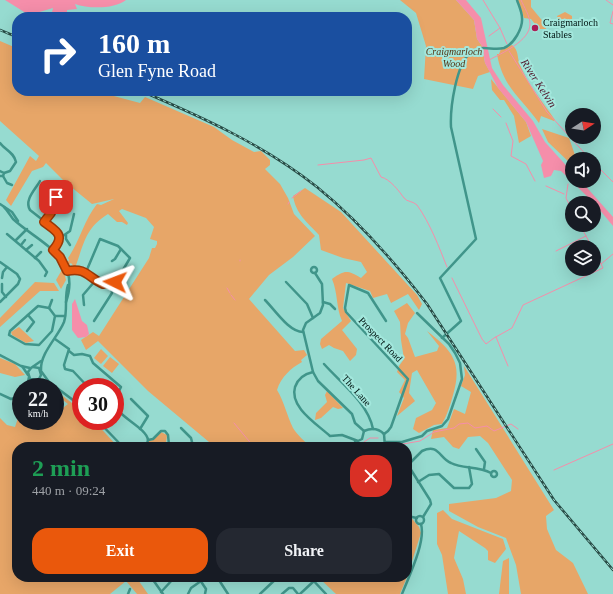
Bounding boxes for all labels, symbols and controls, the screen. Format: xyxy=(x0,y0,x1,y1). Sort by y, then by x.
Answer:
place label: Craigmarloch Stables xyxy=(543,17,598,40)
marker: Craigmarloch Stables xyxy=(530,23,540,33)
icon: right xyxy=(32,28,84,80)
text: 160 m xyxy=(98,28,170,59)
park label: Craigmarloch Wood xyxy=(426,46,482,69)
water label: River Kelvin xyxy=(518,56,559,110)
text: Glen Fyne Road xyxy=(98,61,216,81)
north arrow xyxy=(565,108,601,144)
map controls xyxy=(565,108,601,276)
button: sound xyxy=(565,152,601,188)
pin xyxy=(39,180,73,214)
icon: arrive xyxy=(45,186,67,208)
button: search xyxy=(565,196,601,232)
button: layers xyxy=(565,240,601,276)
position arrow xyxy=(94,261,136,303)
street label: Prospect Road xyxy=(357,315,405,364)
street label: The Lane xyxy=(340,373,374,409)
speed limit sign: 30 xyxy=(72,378,124,430)
text: 22 xyxy=(28,388,48,410)
text: km/h xyxy=(28,408,48,419)
text: 2 min xyxy=(32,455,90,481)
button: close xyxy=(350,455,392,497)
text: 440 m · 09:24 xyxy=(32,483,105,498)
button: Exit xyxy=(32,528,208,574)
button: Share xyxy=(216,528,392,574)

